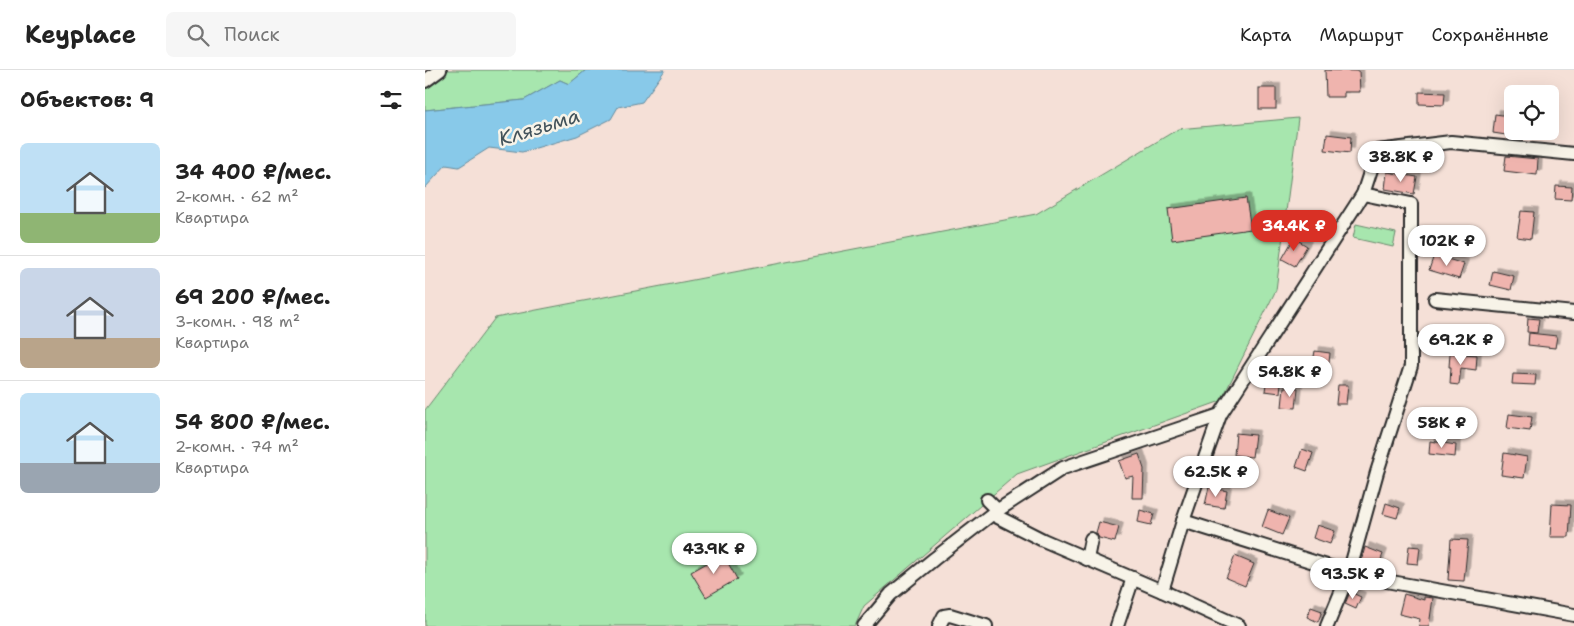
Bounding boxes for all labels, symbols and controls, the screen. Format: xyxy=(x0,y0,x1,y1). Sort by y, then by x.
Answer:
search box xyxy=(166,12,516,57)
text: Keyplace xyxy=(25,19,136,51)
icon: search xyxy=(184,21,212,49)
text: Поиск xyxy=(224,22,280,47)
text: Карта xyxy=(1240,23,1291,47)
text: Маршрут xyxy=(1319,23,1403,47)
text: Сохранённые xyxy=(1431,23,1549,47)
map controls xyxy=(1504,85,1559,140)
button: locate xyxy=(1504,85,1559,140)
text: Объектов: 9 xyxy=(20,86,154,114)
icon: filters xyxy=(377,86,405,114)
water label: Клязьма xyxy=(495,102,583,152)
pin: 38.8K ₽ xyxy=(1355,140,1447,183)
text: 38.8K ₽ xyxy=(1369,146,1433,167)
text: 34 400 ₽/мес. xyxy=(175,158,332,186)
icon: home xyxy=(60,163,120,223)
text: 2-комн. · 62 m² xyxy=(175,186,299,207)
text: Квартира xyxy=(175,207,249,228)
pin: 34.4K ₽ xyxy=(1248,210,1340,252)
text: 34.4K ₽ xyxy=(1262,215,1326,236)
pin: 102K ₽ xyxy=(1406,224,1488,267)
text: 102K ₽ xyxy=(1419,230,1475,251)
text: 69 200 ₽/мес. xyxy=(175,283,331,311)
icon: home xyxy=(60,288,120,348)
text: 3-комн. · 98 m² xyxy=(175,311,300,332)
pin: 69.2K ₽ xyxy=(1415,324,1507,366)
text: 69.2K ₽ xyxy=(1429,329,1493,350)
text: Квартира xyxy=(175,332,249,353)
pin: 54.8K ₽ xyxy=(1244,356,1336,398)
text: 54.8K ₽ xyxy=(1258,361,1322,382)
pin: 58K ₽ xyxy=(1407,406,1477,449)
text: 54 800 ₽/мес. xyxy=(175,408,330,436)
text: 58K ₽ xyxy=(1418,412,1466,433)
icon: home xyxy=(60,413,120,473)
text: 2-комн. · 74 m² xyxy=(175,436,299,457)
pin: 62.5K ₽ xyxy=(1170,456,1262,498)
text: Квартира xyxy=(175,457,249,478)
text: 62.5K ₽ xyxy=(1184,461,1248,482)
pin: 43.9K ₽ xyxy=(668,532,760,575)
text: 43.9K ₽ xyxy=(683,538,745,559)
pin: 93.5K ₽ xyxy=(1307,558,1399,600)
text: 93.5K ₽ xyxy=(1321,563,1385,584)

